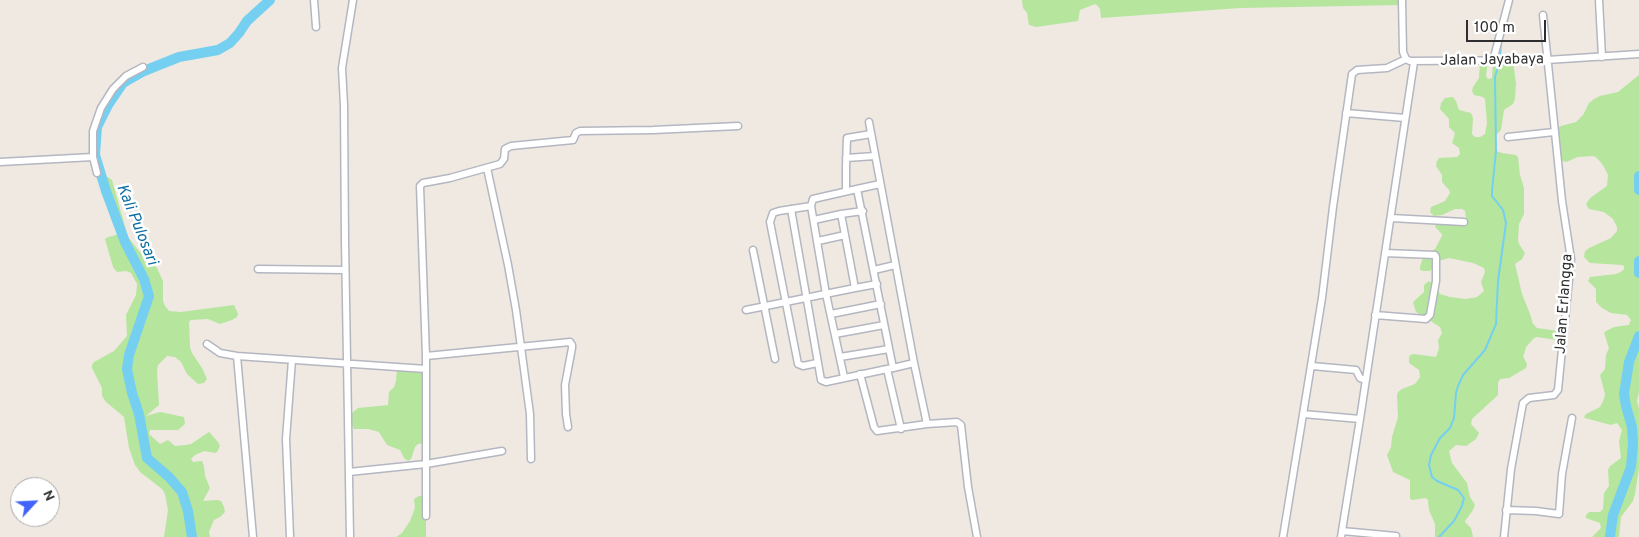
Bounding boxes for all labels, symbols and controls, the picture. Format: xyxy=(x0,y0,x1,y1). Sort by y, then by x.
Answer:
scale bar xyxy=(1469,10,1549,42)
text: 100 m xyxy=(1474,19,1515,38)
street label: Jalan Jayabaya xyxy=(1440,51,1544,71)
water label: Kali Pulosari xyxy=(111,182,161,268)
street label: Jalan Erlangga xyxy=(1553,253,1577,355)
north arrow xyxy=(10,477,60,527)
text: N xyxy=(38,488,58,504)

